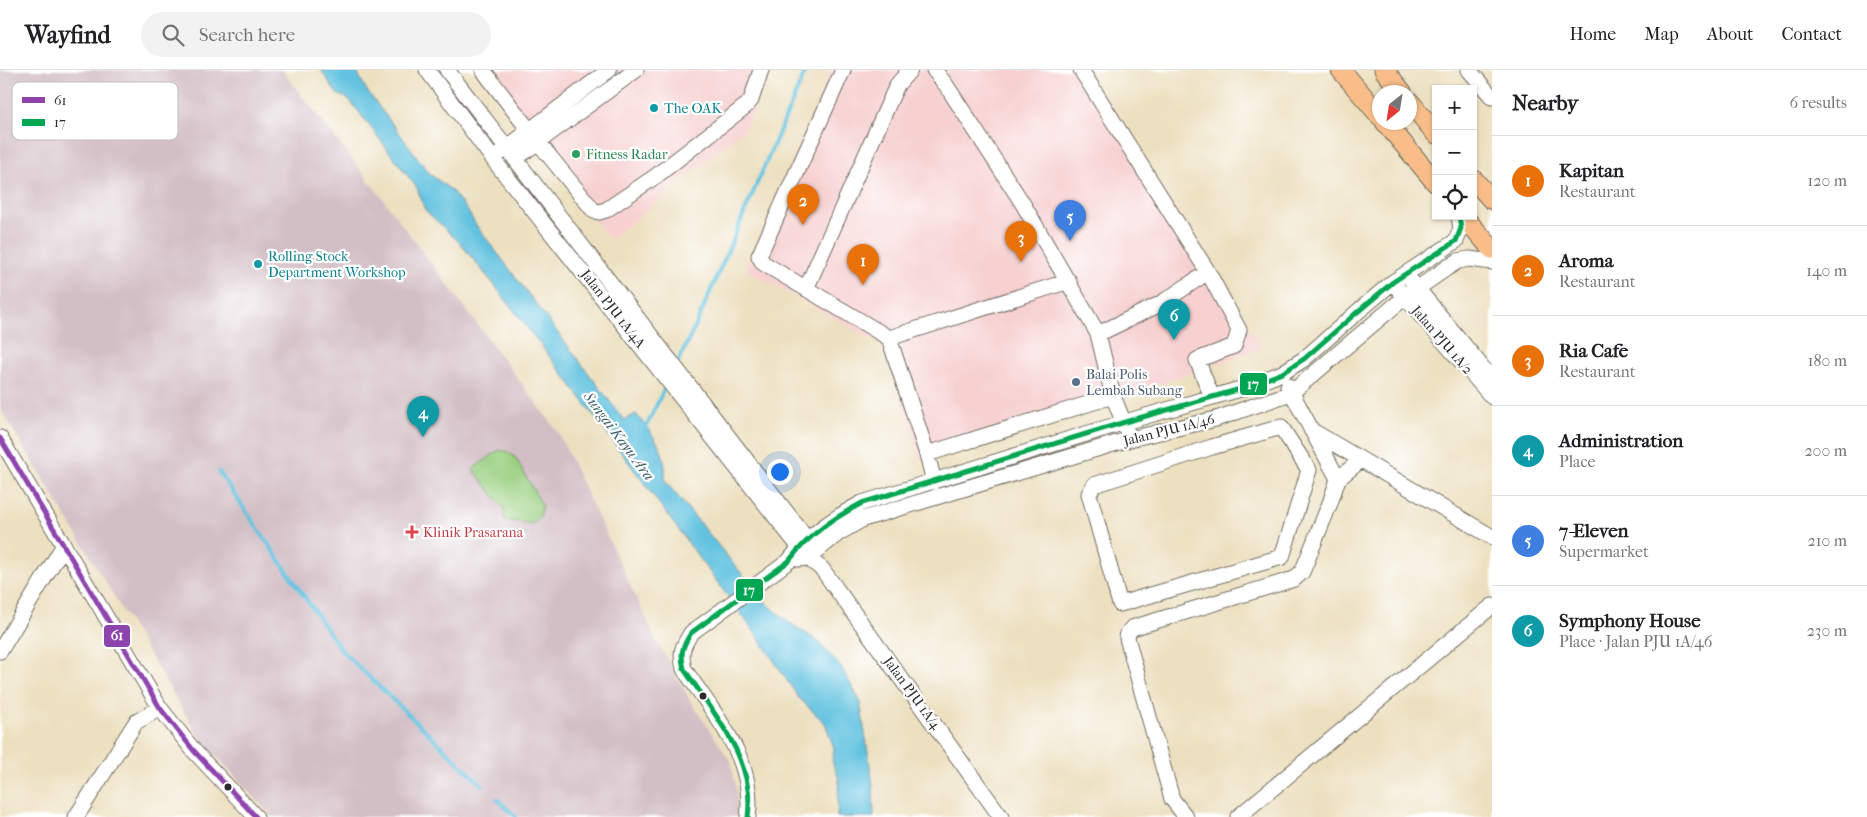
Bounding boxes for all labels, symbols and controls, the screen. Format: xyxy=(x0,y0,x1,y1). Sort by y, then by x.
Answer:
search box xyxy=(141,12,491,57)
text: Wayfind xyxy=(25,21,111,49)
icon: search xyxy=(159,21,187,49)
text: Search here xyxy=(199,24,295,46)
text: Home xyxy=(1569,24,1616,45)
text: Map xyxy=(1644,24,1679,45)
text: About xyxy=(1707,24,1753,45)
text: Contact xyxy=(1781,24,1842,45)
legend xyxy=(12,82,178,140)
north arrow xyxy=(1372,85,1417,130)
map controls xyxy=(1432,85,1477,220)
button: + xyxy=(1432,85,1477,130)
text: Nearby xyxy=(1512,91,1578,115)
text: 61 xyxy=(54,92,67,109)
text: 6 results xyxy=(1789,93,1847,112)
place label: The OAK xyxy=(664,100,722,117)
marker: The OAK xyxy=(648,102,660,114)
text: 17 xyxy=(54,114,66,131)
button: − xyxy=(1432,130,1477,175)
place label: Fitness Radar xyxy=(586,146,668,163)
marker: Fitness Radar xyxy=(570,148,582,160)
text: Kapitan xyxy=(1559,160,1624,182)
text: 1 xyxy=(1525,171,1531,190)
text: 120 m xyxy=(1808,171,1847,190)
button: locate xyxy=(1432,175,1477,220)
text: Restaurant xyxy=(1559,182,1635,201)
pin: 2 xyxy=(787,184,819,225)
pin: 5 xyxy=(1054,200,1086,241)
pin: 3 xyxy=(1005,221,1037,262)
pin: 1 xyxy=(847,244,879,285)
place label: Rolling Stock Department Workshop xyxy=(268,248,406,281)
text: Aroma xyxy=(1559,250,1613,272)
marker: Rolling Stock Department Workshop xyxy=(252,258,264,270)
text: 2 xyxy=(1524,261,1532,280)
text: 140 m xyxy=(1806,261,1847,280)
street label: Jalan PJU 1A/4A xyxy=(576,266,649,352)
text: Restaurant xyxy=(1559,272,1635,291)
pin: 6 xyxy=(1158,299,1190,340)
street label: Jalan PJU 1A/2 xyxy=(1407,302,1476,378)
text: Ria Cafe xyxy=(1559,340,1628,362)
text: 3 xyxy=(1525,351,1531,370)
text: 180 m xyxy=(1808,351,1847,370)
text: Restaurant xyxy=(1559,362,1635,381)
place label: Balai Polis Lembah Subang xyxy=(1086,366,1183,399)
line badge: 17 xyxy=(1239,372,1268,396)
marker: Balai Polis Lembah Subang xyxy=(1070,376,1082,388)
text: 17 xyxy=(1247,376,1259,393)
water label: Sungai Kayu Ara xyxy=(579,387,658,484)
pin: 4 xyxy=(407,396,439,437)
street label: Jalan PJU 1A/46 xyxy=(1121,410,1217,450)
text: Administration xyxy=(1559,430,1683,452)
text: 4 xyxy=(1523,441,1533,460)
text: 200 m xyxy=(1804,441,1847,460)
text: Place xyxy=(1559,452,1595,471)
your location xyxy=(767,459,793,485)
text: 7-Eleven xyxy=(1559,520,1629,542)
place label: Klinik Prasarana xyxy=(423,524,524,541)
marker: Klinik Prasarana xyxy=(405,525,419,539)
text: 5 xyxy=(1525,531,1531,550)
text: 210 m xyxy=(1808,531,1847,550)
text: Supermarket xyxy=(1559,542,1649,561)
line badge: 17 xyxy=(735,578,764,602)
text: 17 xyxy=(743,582,755,599)
text: Symphony House xyxy=(1559,610,1701,632)
text: 6 xyxy=(1524,621,1532,640)
text: 230 m xyxy=(1807,621,1847,640)
line badge: 61 xyxy=(103,624,131,648)
text: 61 xyxy=(111,627,123,644)
text: Place · Jalan PJU 1A/46 xyxy=(1559,632,1712,651)
street label: Jalan PJU 1A/4 xyxy=(879,652,945,733)
unlabelled marker xyxy=(698,691,708,701)
unlabelled marker xyxy=(223,782,233,792)

